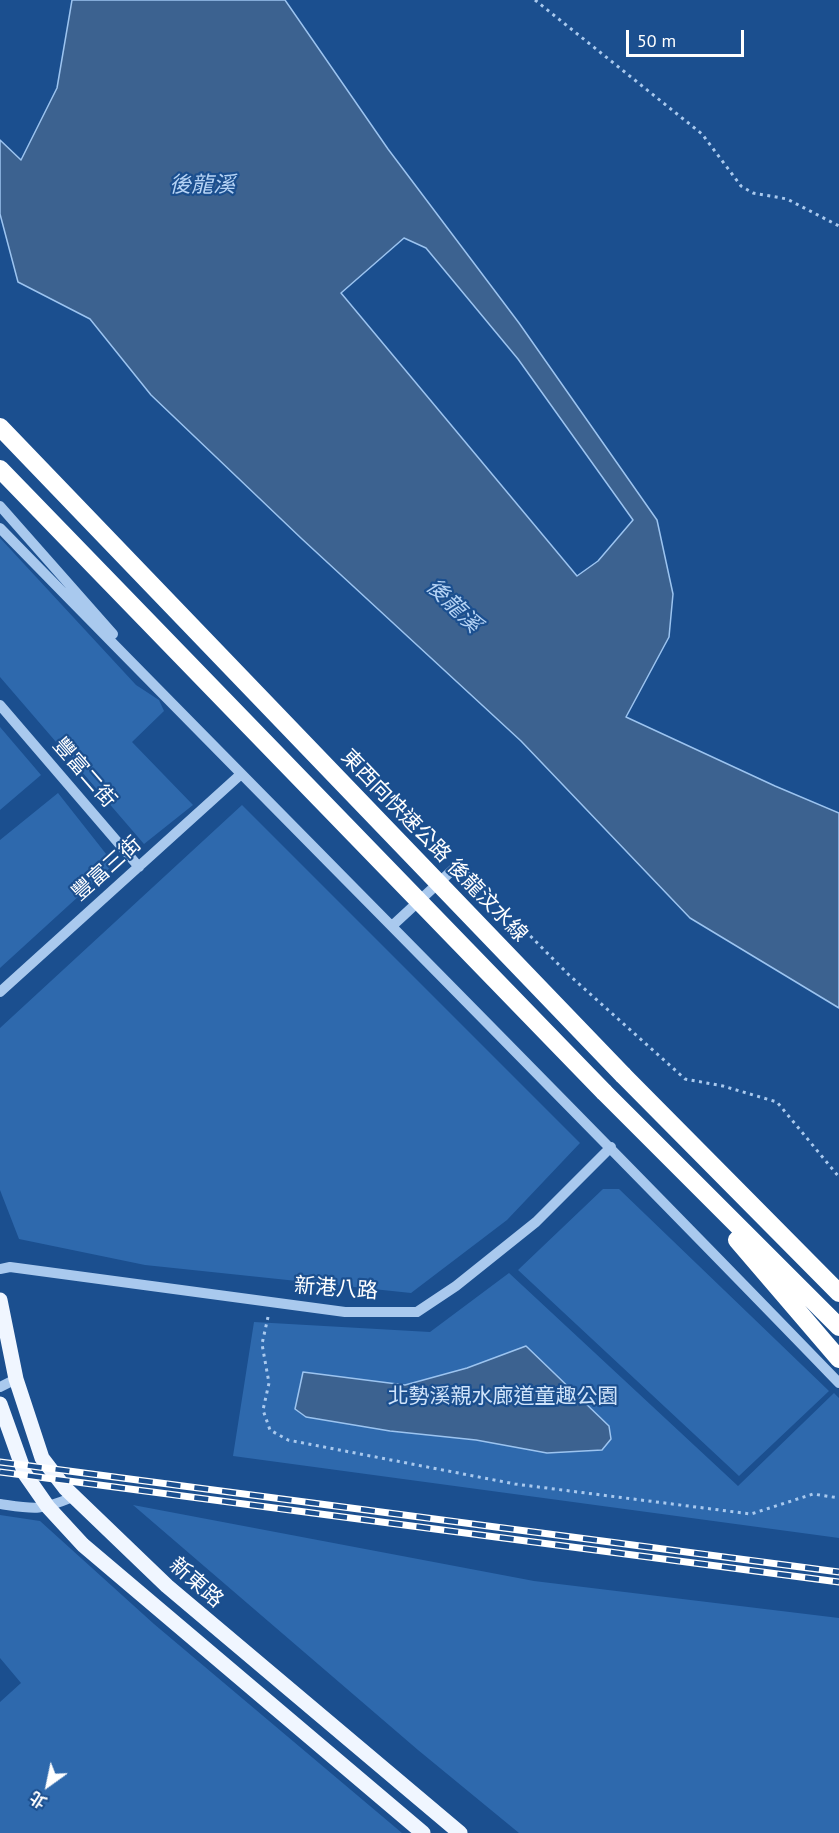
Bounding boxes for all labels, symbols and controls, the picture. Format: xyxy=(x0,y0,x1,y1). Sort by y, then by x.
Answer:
scale bar xyxy=(629,18,748,56)
text: 50 m xyxy=(637,29,676,52)
water label: 後龍溪 xyxy=(169,173,235,199)
water label: 後龍溪 xyxy=(420,574,486,638)
street label: 豐富二街 xyxy=(47,733,121,813)
street label: 東西向快速公路 後龍汶水線 xyxy=(335,745,533,947)
street label: 豐富三街 xyxy=(67,832,147,906)
street label: 新港八路 xyxy=(293,1274,379,1304)
park label: 北勢溪親水廊道童趣公園 xyxy=(388,1384,618,1410)
street label: 新東路 xyxy=(164,1553,228,1613)
north arrow xyxy=(18,1755,78,1815)
text: 北 xyxy=(26,1787,50,1813)

